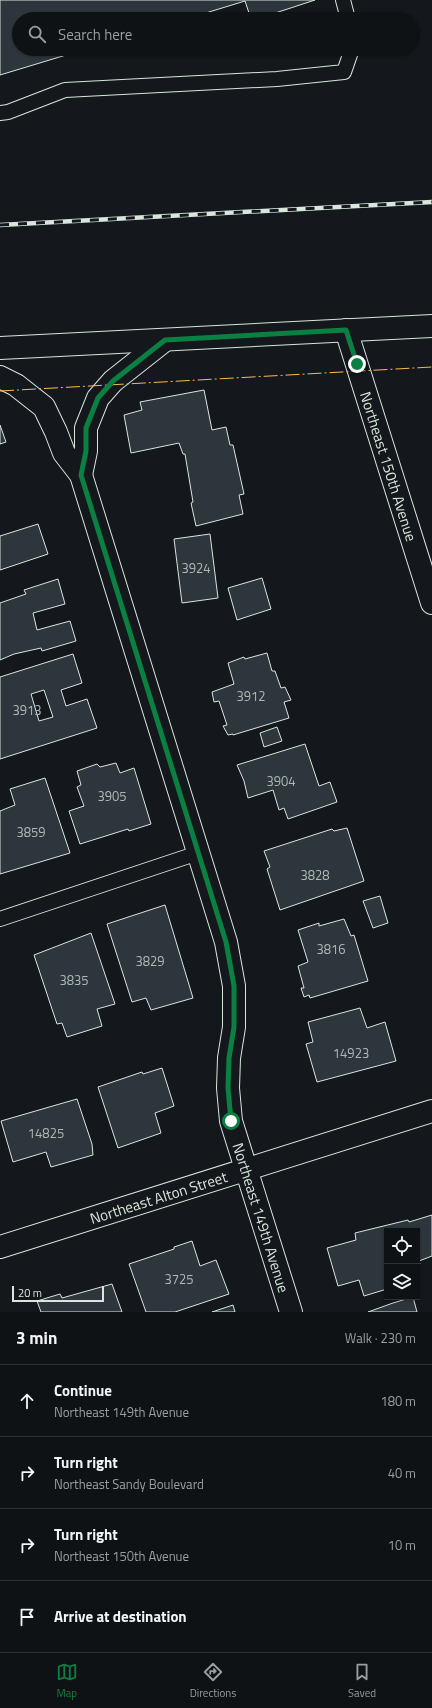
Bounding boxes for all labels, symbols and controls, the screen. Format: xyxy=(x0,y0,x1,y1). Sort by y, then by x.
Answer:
search box xyxy=(12,12,420,56)
icon: search xyxy=(26,23,48,45)
text: Search here xyxy=(58,23,132,46)
route end xyxy=(348,355,366,373)
street label: Northeast 150th Avenue xyxy=(355,389,423,544)
house number: 3924 xyxy=(181,558,211,578)
house number: 3912 xyxy=(236,686,266,706)
house number: 3913 xyxy=(12,700,42,720)
house number: 3904 xyxy=(266,771,296,791)
house number: 3905 xyxy=(97,786,127,806)
house number: 3859 xyxy=(16,822,46,842)
house number: 3828 xyxy=(300,865,330,885)
house number: 3816 xyxy=(316,939,346,959)
house number: 3829 xyxy=(135,951,165,971)
house number: 3835 xyxy=(59,970,89,990)
house number: 14923 xyxy=(333,1043,369,1063)
route start xyxy=(222,1112,240,1130)
house number: 14825 xyxy=(28,1123,64,1143)
street label: Northeast 149th Avenue xyxy=(227,1140,296,1295)
street label: Northeast Alton Street xyxy=(87,1165,231,1230)
map controls xyxy=(384,1228,420,1300)
button: locate xyxy=(384,1228,420,1264)
button: layers xyxy=(384,1264,420,1300)
house number: 3725 xyxy=(164,1269,194,1289)
scale bar xyxy=(12,1284,104,1303)
text: 20 m xyxy=(18,1285,42,1301)
text: 3 min xyxy=(16,1325,57,1351)
text: Walk · 230 m xyxy=(345,1328,416,1348)
text: Continue xyxy=(54,1379,112,1402)
icon: ahead xyxy=(16,1390,38,1412)
text: 180 m xyxy=(380,1391,416,1411)
text: Northeast 149th Avenue xyxy=(54,1402,189,1422)
text: Turn right xyxy=(54,1451,118,1474)
icon: right xyxy=(16,1462,38,1484)
text: 40 m xyxy=(388,1463,416,1483)
text: Northeast Sandy Boulevard xyxy=(54,1474,204,1494)
text: Turn right xyxy=(54,1523,118,1546)
icon: right xyxy=(16,1534,38,1556)
text: 10 m xyxy=(388,1535,416,1555)
text: Northeast 150th Avenue xyxy=(54,1546,189,1566)
text: Arrive at destination xyxy=(54,1605,187,1628)
icon: arrive xyxy=(16,1606,38,1628)
tab: Map xyxy=(56,1661,78,1701)
tab: Directions xyxy=(190,1661,236,1701)
tab: Saved xyxy=(348,1661,376,1701)

